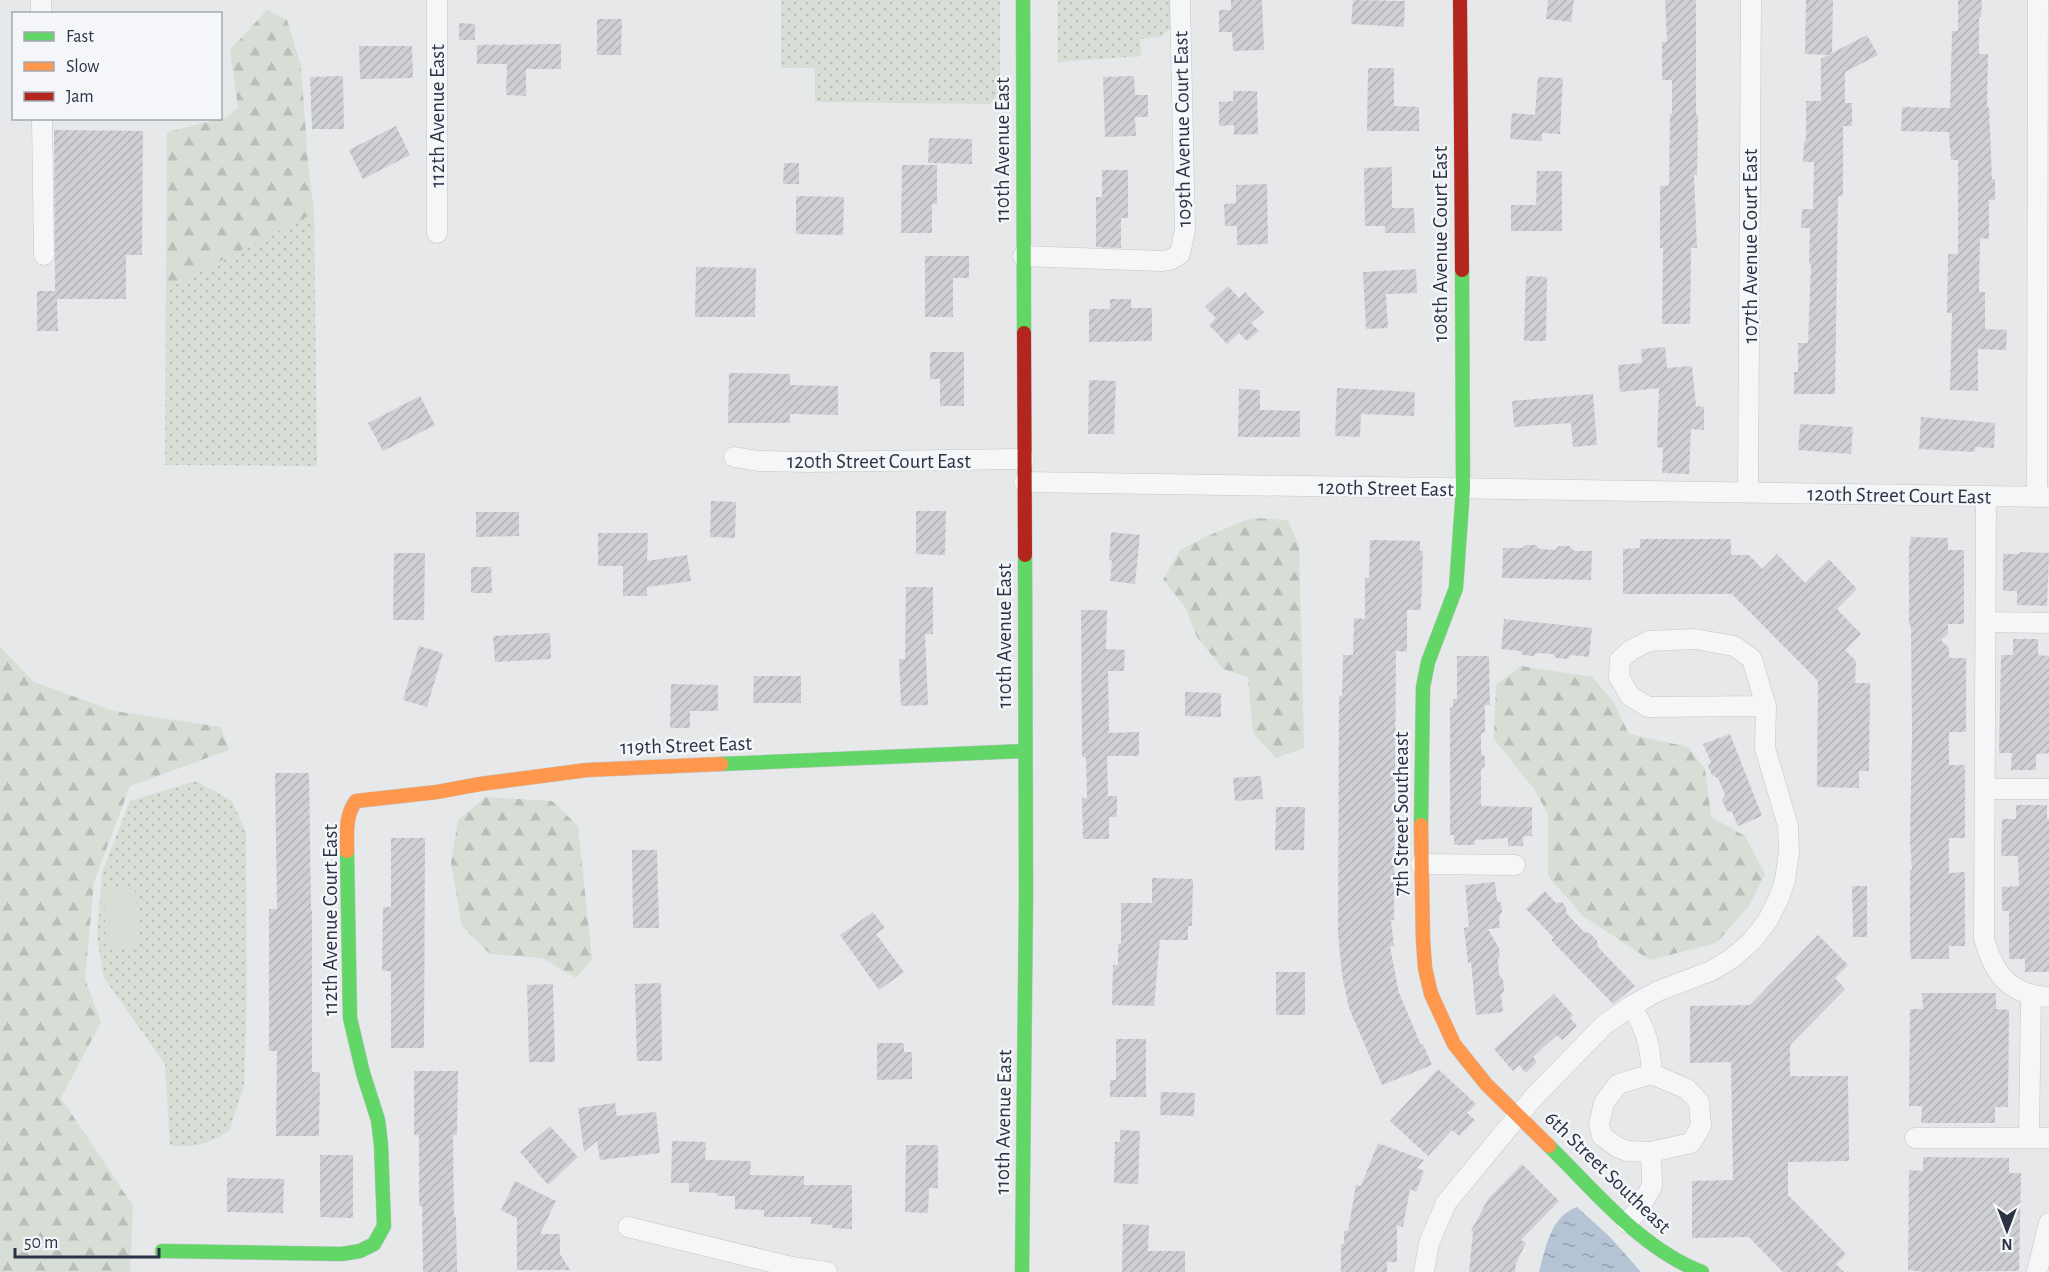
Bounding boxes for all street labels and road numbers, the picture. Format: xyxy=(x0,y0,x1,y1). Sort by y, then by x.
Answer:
street label: 109th Avenue Court East xyxy=(1170,30,1195,227)
street label: 112th Avenue East xyxy=(427,44,448,188)
street label: 110th Avenue East xyxy=(992,77,1013,223)
street label: 108th Avenue Court East xyxy=(1430,146,1451,342)
street label: 107th Avenue Court East xyxy=(1740,148,1761,343)
street label: 120th Street Court East xyxy=(787,451,971,472)
street label: 120th Street East xyxy=(1318,477,1454,500)
street label: 120th Street Court East xyxy=(1807,483,1991,508)
street label: 110th Avenue East xyxy=(994,563,1015,709)
street label: 7th Street Southeast xyxy=(1391,731,1412,896)
street label: 119th Street East xyxy=(620,733,753,758)
street label: 112th Avenue Court East xyxy=(320,824,341,1016)
street label: 110th Avenue East xyxy=(992,1049,1015,1195)
street label: 6th Street Southeast xyxy=(1541,1107,1675,1238)

